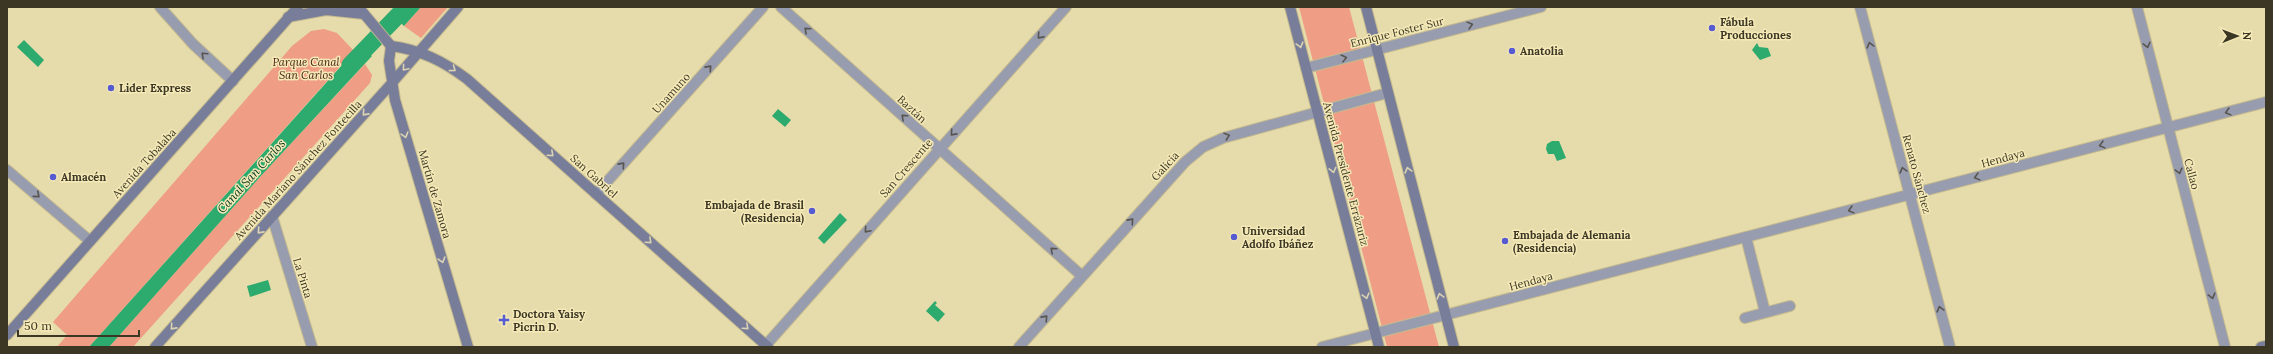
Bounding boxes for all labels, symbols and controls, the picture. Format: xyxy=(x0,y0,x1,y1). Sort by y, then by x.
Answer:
street label: Enrique Foster Sur xyxy=(1349,14,1445,50)
place label: Fábula Producciones xyxy=(1720,15,1791,42)
north arrow xyxy=(2217,16,2257,56)
one-way arrow xyxy=(1466,22,1473,30)
marker: Fábula Producciones xyxy=(1707,23,1717,33)
one-way arrow xyxy=(804,28,812,35)
one-way arrow xyxy=(1037,31,1044,39)
text: N xyxy=(2240,31,2254,41)
one-way arrow xyxy=(1295,41,1304,48)
one-way arrow xyxy=(1866,41,1875,48)
one-way arrow xyxy=(2142,42,2150,48)
place label: Anatolia xyxy=(1520,44,1564,58)
marker: Anatolia xyxy=(1507,46,1517,56)
one-way arrow xyxy=(201,53,208,60)
one-way arrow xyxy=(1340,54,1347,63)
park label: Parque Canal San Carlos xyxy=(272,55,340,82)
one-way arrow xyxy=(403,63,410,70)
one-way arrow xyxy=(449,64,456,71)
one-way arrow xyxy=(704,65,711,73)
street label: Unamuno xyxy=(649,70,693,116)
place label: Lider Express xyxy=(119,81,191,95)
marker: Lider Express xyxy=(106,83,116,93)
street label: Baztán xyxy=(894,92,930,126)
street label: Avenida Mariano Sánchez Fontecilla xyxy=(231,97,365,244)
street label: Avenida Presidente Errázuriz xyxy=(1320,100,1372,248)
one-way arrow xyxy=(2225,107,2232,116)
one-way arrow xyxy=(363,108,370,116)
one-way arrow xyxy=(901,114,909,122)
street label: Avenida Tobalaba xyxy=(108,125,179,201)
one-way arrow xyxy=(950,128,958,136)
one-way arrow xyxy=(400,132,409,139)
one-way arrow xyxy=(1224,133,1231,141)
street label: Renato Sánchez xyxy=(1900,133,1934,215)
water label: Canal San Carlos xyxy=(214,136,288,216)
street label: San Crescente xyxy=(877,136,935,200)
one-way arrow xyxy=(2099,140,2106,149)
street label: Hendaya xyxy=(1980,145,2027,171)
street label: Martín de Zamora xyxy=(416,148,454,240)
street label: Galicia xyxy=(1148,148,1182,184)
one-way arrow xyxy=(547,150,554,157)
street label: San Gabriel xyxy=(567,151,621,201)
street label: Callao xyxy=(2181,157,2203,191)
one-way arrow xyxy=(618,162,625,170)
one-way arrow xyxy=(1328,167,1337,174)
one-way arrow xyxy=(1404,167,1412,173)
one-way arrow xyxy=(1899,167,1908,174)
one-way arrow xyxy=(2174,167,2183,174)
place label: Almacén xyxy=(61,170,106,184)
marker: Almacén xyxy=(48,172,58,182)
one-way arrow xyxy=(1973,173,1980,181)
one-way arrow xyxy=(32,190,40,197)
place label: Embajada de Brasil (Residencia) xyxy=(705,198,805,226)
marker: Embajada de Brasil (Residencia) xyxy=(807,206,817,216)
one-way arrow xyxy=(1848,206,1854,214)
one-way arrow xyxy=(1127,218,1134,226)
place label: Universidad Adolfo Ibáñez xyxy=(1242,224,1314,251)
one-way arrow xyxy=(257,226,264,233)
one-way arrow xyxy=(865,226,872,233)
place label: Embajada de Alemania (Residencia) xyxy=(1513,228,1631,256)
marker: Universidad Adolfo Ibáñez xyxy=(1229,232,1239,242)
one-way arrow xyxy=(644,236,651,243)
marker: Embajada de Alemania (Residencia) xyxy=(1500,236,1510,246)
one-way arrow xyxy=(1050,248,1058,255)
street label: La Pinta xyxy=(290,256,316,300)
one-way arrow xyxy=(437,256,446,263)
street label: Hendaya xyxy=(1508,268,1555,294)
one-way arrow xyxy=(1361,292,1370,299)
one-way arrow xyxy=(1437,292,1445,299)
one-way arrow xyxy=(2207,293,2216,300)
one-way arrow xyxy=(1937,306,1945,313)
place label: Doctora Yaisy Picrin D. xyxy=(513,307,586,334)
scale bar xyxy=(18,312,139,338)
marker: Doctora Yaisy Picrin D. xyxy=(498,314,510,326)
one-way arrow xyxy=(1040,315,1047,323)
text: 50 m xyxy=(24,318,52,333)
one-way arrow xyxy=(170,322,177,330)
one-way arrow xyxy=(741,322,749,329)

